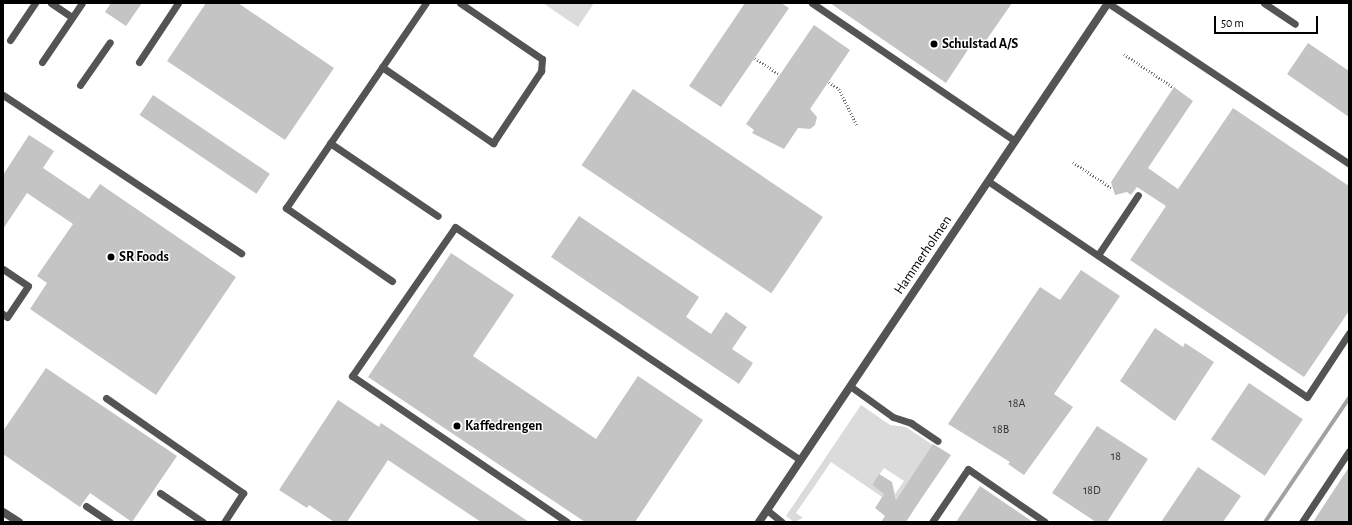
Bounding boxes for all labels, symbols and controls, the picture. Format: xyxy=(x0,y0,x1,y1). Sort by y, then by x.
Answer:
scale bar xyxy=(1216,8,1320,34)
text: 50 m xyxy=(1221,17,1244,29)
place label: Schulstad A/S xyxy=(942,36,1018,52)
marker: Schulstad A/S xyxy=(929,39,939,49)
street label: Hammerholmen xyxy=(890,212,956,298)
place label: SR Foods xyxy=(119,249,169,265)
marker: SR Foods xyxy=(106,252,116,262)
house number: 18A xyxy=(1009,397,1025,411)
place label: Kaffedrengen xyxy=(465,418,542,434)
marker: Kaffedrengen xyxy=(452,421,462,431)
house number: 18B xyxy=(993,423,1009,437)
house number: 18 xyxy=(1111,450,1121,464)
house number: 18D xyxy=(1083,484,1101,498)

